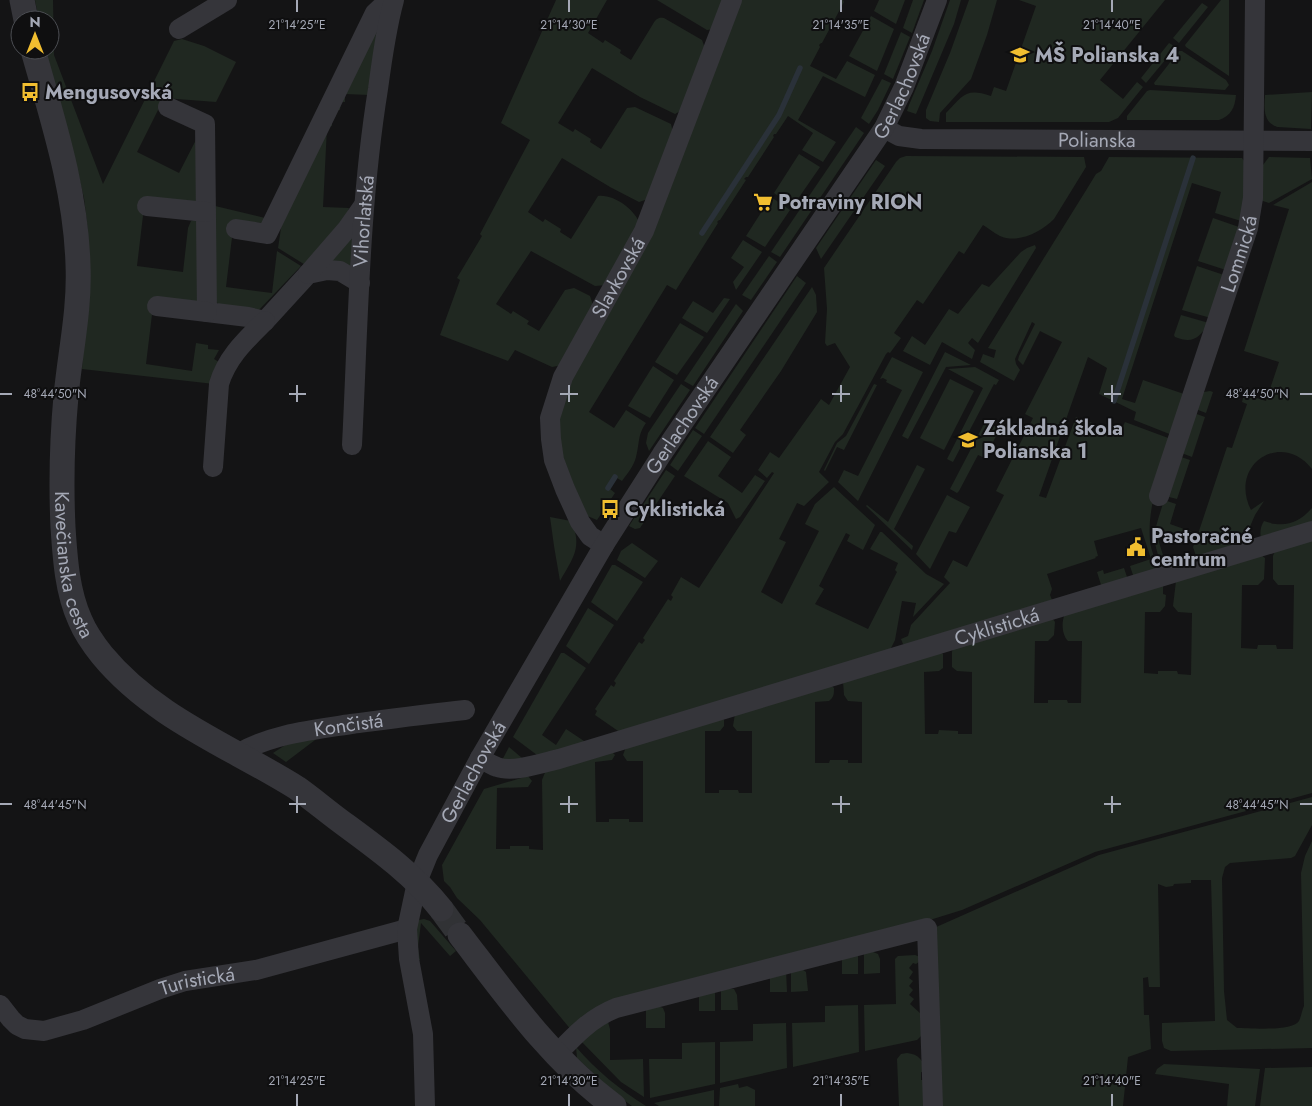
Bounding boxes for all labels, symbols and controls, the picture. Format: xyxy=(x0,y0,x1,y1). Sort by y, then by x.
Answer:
north arrow xyxy=(10,10,60,60)
text: N xyxy=(29,12,41,32)
text: 21°14'25"E xyxy=(268,16,326,34)
text: 21°14'30"E xyxy=(540,16,598,34)
text: 21°14'35"E xyxy=(813,16,869,34)
text: 21°14'40"E xyxy=(1083,16,1141,34)
street label: Gerlachovská xyxy=(866,29,938,145)
place label: MŠ Polianska 4 xyxy=(1035,41,1180,70)
school or university icon: MŠ Polianska 4 xyxy=(1009,44,1031,66)
place label: Mengusovská xyxy=(45,78,172,107)
bus stop icon: Mengusovská xyxy=(19,81,41,103)
street label: Polianska xyxy=(1058,126,1136,155)
street label: Vihorlatská xyxy=(346,174,382,268)
place label: Potraviny RION xyxy=(778,188,922,217)
supermarket icon: Potraviny RION xyxy=(752,191,774,213)
street label: Lomnická xyxy=(1214,214,1265,296)
street label: Slavkovská xyxy=(584,232,653,324)
street label: Gerlachovská xyxy=(639,371,726,480)
text: 48°44'50"N xyxy=(23,385,87,403)
text: 48°44'50"N xyxy=(1225,385,1289,403)
place label: Základná škola Polianska 1 xyxy=(983,414,1123,466)
school or university icon: Základná škola Polianska 1 xyxy=(957,429,979,451)
street label: Kavečianska cesta xyxy=(47,491,101,644)
place label: Cyklistická xyxy=(625,495,725,524)
bus stop icon: Cyklistická xyxy=(599,498,621,520)
place label: Pastoračné centrum xyxy=(1151,522,1253,574)
public building icon: Pastoračné centrum xyxy=(1125,536,1147,558)
street label: Cyklistická xyxy=(951,600,1043,653)
street label: Končistá xyxy=(312,706,385,744)
street label: Gerlachovská xyxy=(434,716,514,829)
text: 48°44'45"N xyxy=(24,796,86,814)
text: 48°44'45"N xyxy=(1226,796,1288,814)
street label: Turistická xyxy=(156,959,237,1003)
text: 21°14'25"E xyxy=(268,1072,326,1090)
text: 21°14'30"E xyxy=(540,1072,598,1090)
text: 21°14'35"E xyxy=(813,1072,869,1090)
text: 21°14'40"E xyxy=(1083,1072,1141,1090)

